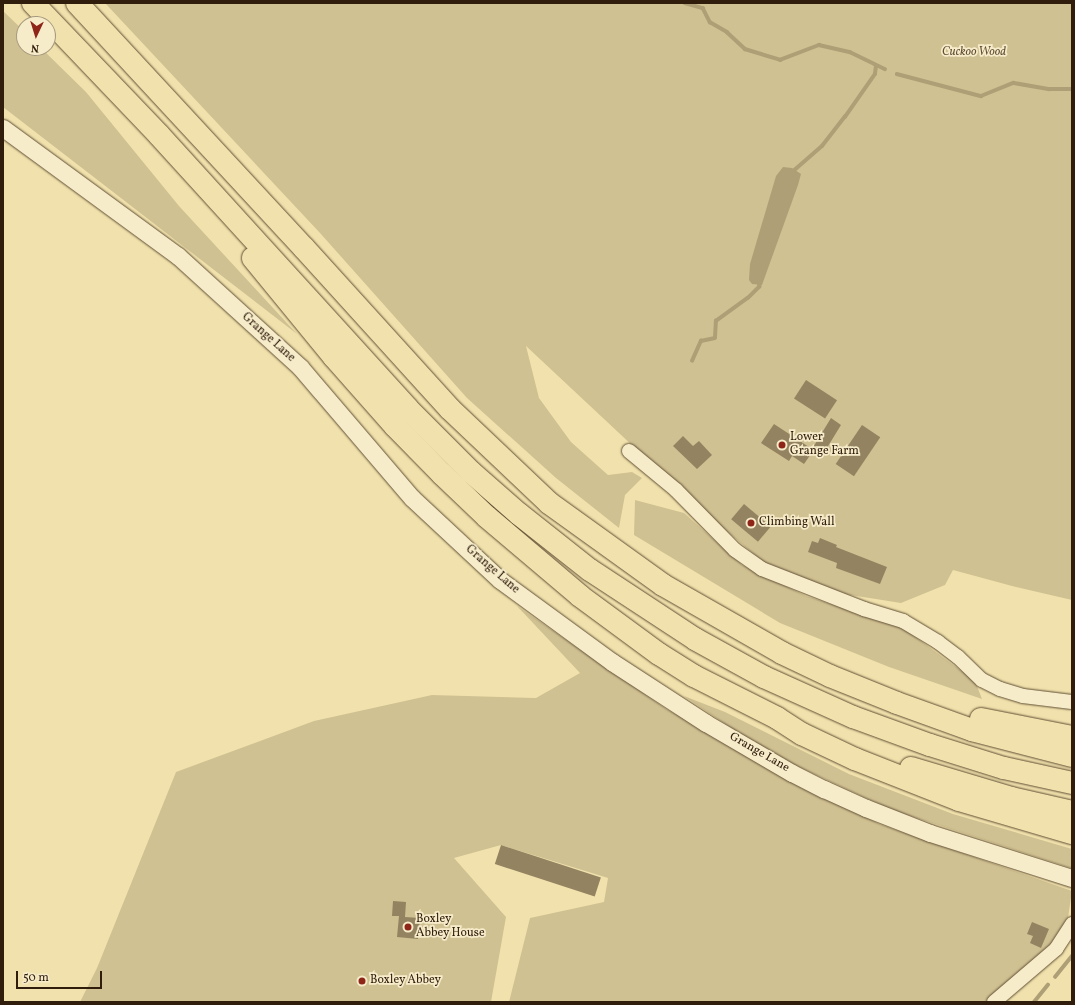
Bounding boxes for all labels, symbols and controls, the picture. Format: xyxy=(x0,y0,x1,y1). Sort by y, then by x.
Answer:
north arrow xyxy=(16,16,56,56)
text: N xyxy=(31,40,40,55)
park label: Cuckoo Wood xyxy=(942,46,1006,60)
street label: Grange Lane xyxy=(238,310,298,366)
place label: Lower Grange Farm xyxy=(790,431,859,459)
marker: Lower Grange Farm xyxy=(777,440,787,450)
place label: Climbing Wall xyxy=(759,516,835,530)
marker: Climbing Wall xyxy=(746,518,756,528)
street label: Grange Lane xyxy=(462,543,522,597)
street label: Grange Lane xyxy=(727,730,791,776)
place label: Boxley Abbey House xyxy=(416,913,485,941)
marker: Boxley Abbey House xyxy=(403,922,413,932)
scale bar xyxy=(18,963,104,989)
text: 50 m xyxy=(23,970,49,986)
place label: Boxley Abbey xyxy=(370,974,441,988)
marker: Boxley Abbey xyxy=(357,976,367,986)

